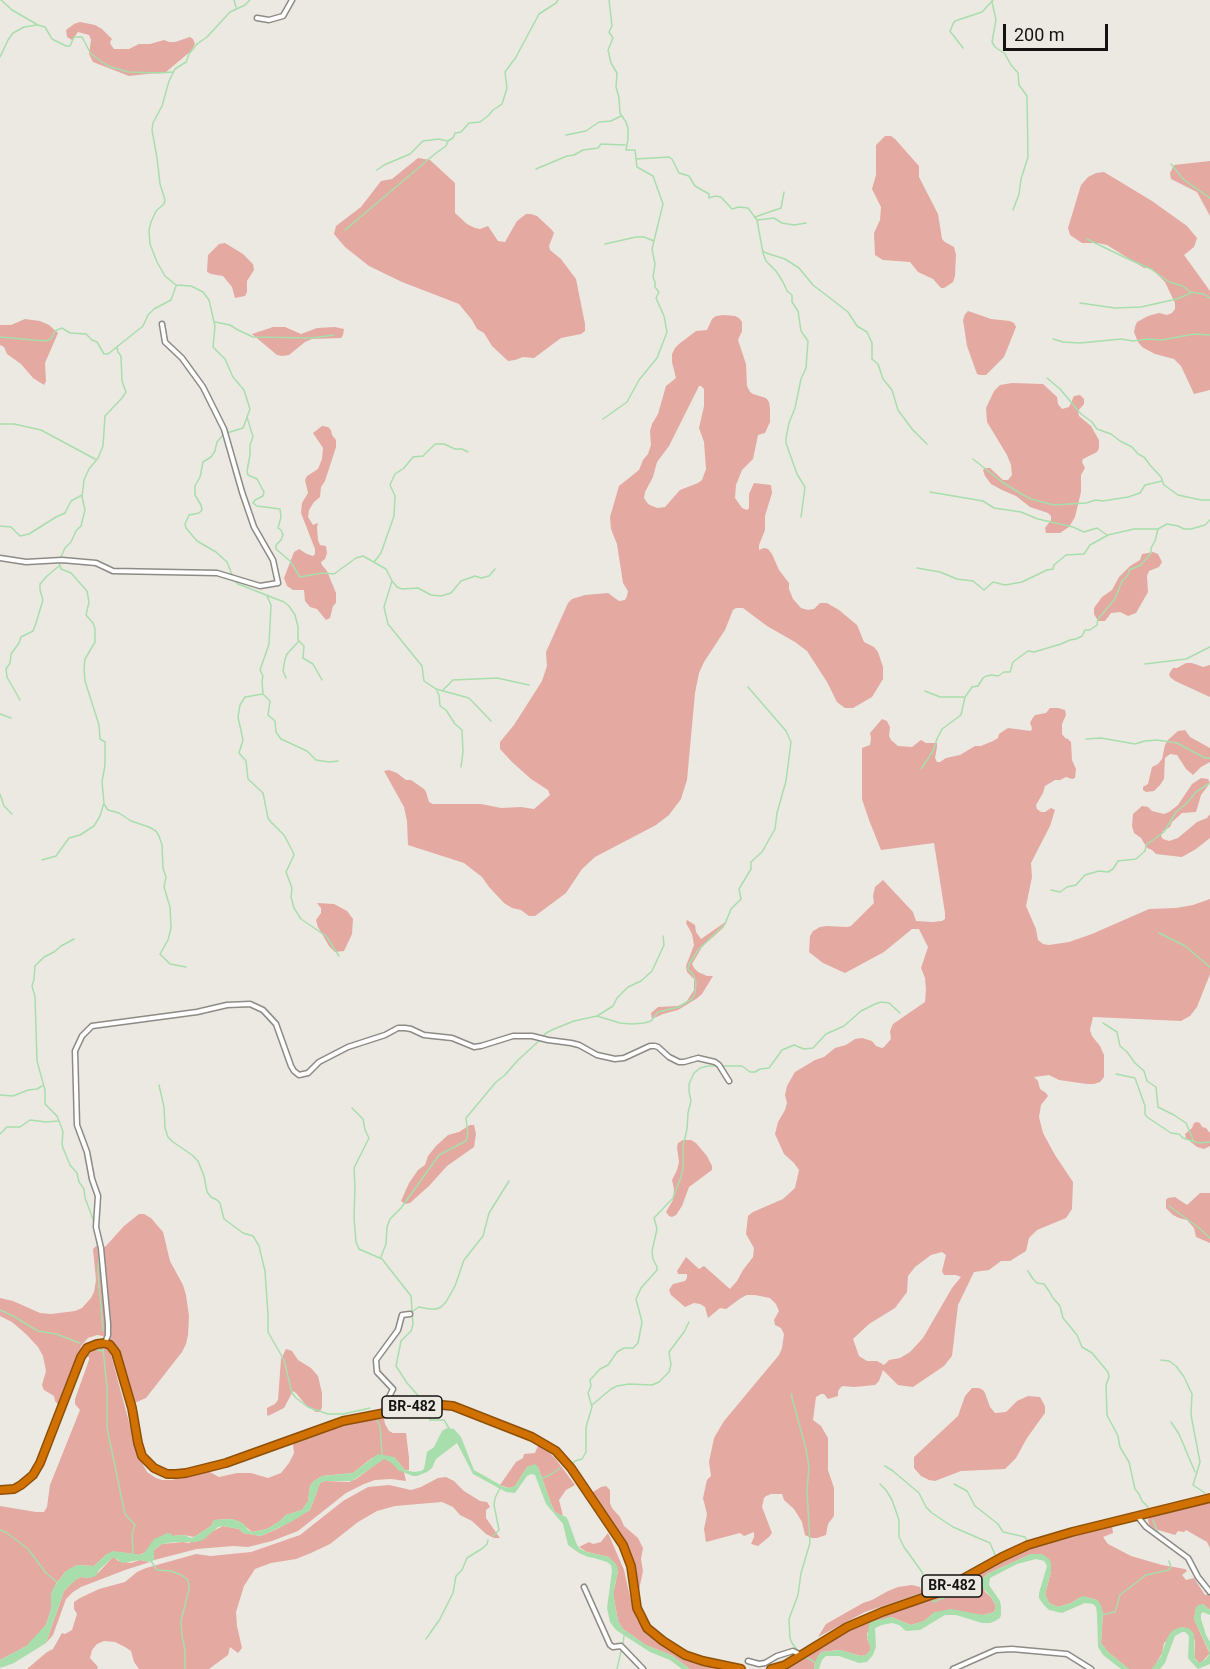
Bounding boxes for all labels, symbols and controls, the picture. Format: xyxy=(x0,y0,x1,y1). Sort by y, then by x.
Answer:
scale bar xyxy=(1006,12,1111,50)
text: 200 m xyxy=(1014,24,1065,45)
road number: BR-482 xyxy=(382,1396,442,1418)
road number: BR-482 xyxy=(922,1575,982,1597)

